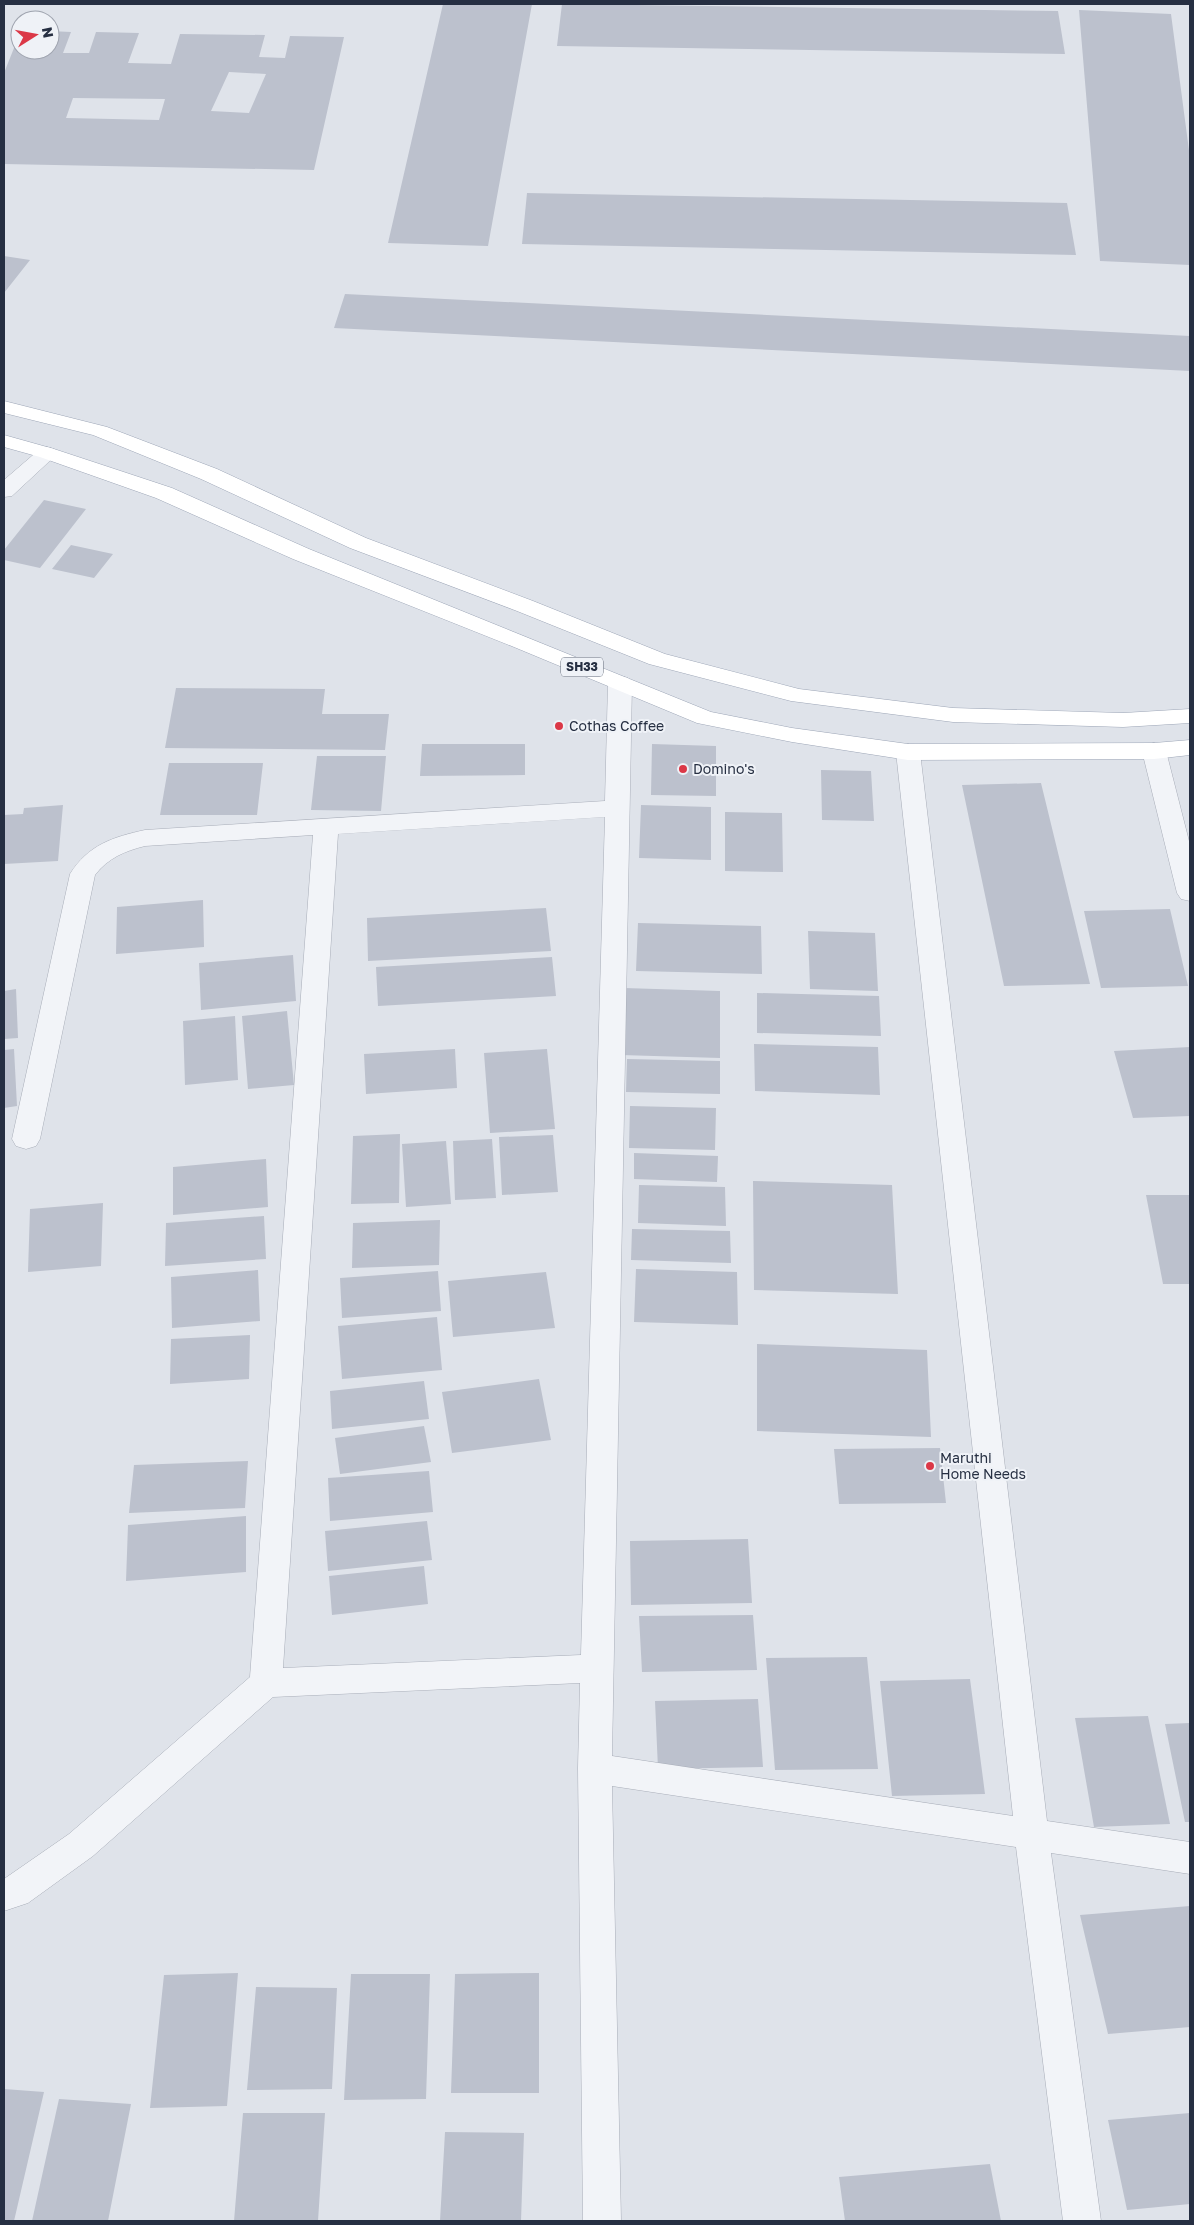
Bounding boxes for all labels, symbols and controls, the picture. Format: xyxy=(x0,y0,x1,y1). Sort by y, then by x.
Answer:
north arrow xyxy=(10,10,60,60)
text: N xyxy=(39,26,58,39)
road number: SH33 xyxy=(561,658,603,676)
place label: Cothas Coffee xyxy=(569,717,664,734)
marker: Cothas Coffee xyxy=(553,720,565,732)
place label: Domino's xyxy=(693,760,755,777)
marker: Domino's xyxy=(677,763,689,775)
place label: Maruthi Home Needs xyxy=(940,1449,1026,1482)
marker: Maruthi Home Needs xyxy=(924,1460,936,1472)

